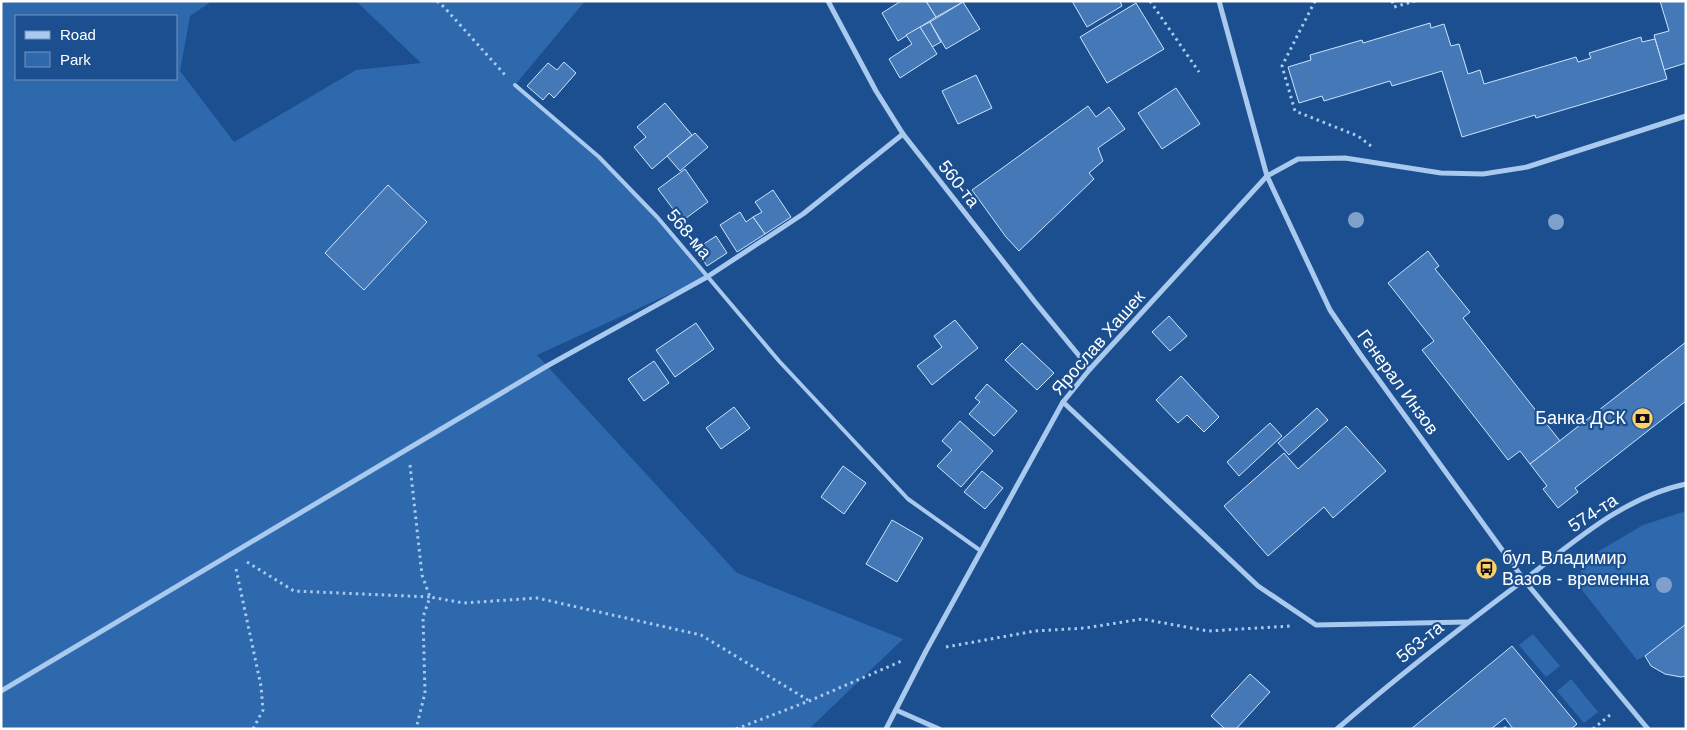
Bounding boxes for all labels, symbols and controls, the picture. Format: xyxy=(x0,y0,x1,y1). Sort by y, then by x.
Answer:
legend xyxy=(15,15,178,80)
text: Road xyxy=(60,26,96,43)
text: Park xyxy=(60,51,91,68)
street label: 560-та xyxy=(934,157,984,212)
street label: 568-ма xyxy=(663,205,716,264)
street label: Ярослав Хашек xyxy=(1047,287,1149,399)
street label: Генерал Инзов xyxy=(1353,326,1443,438)
bank icon: Банка ДСК xyxy=(1630,406,1654,430)
place label: Банка ДСК xyxy=(1535,408,1627,428)
street label: 574-та xyxy=(1565,489,1622,536)
place label: бул. Владимир Вазов - временна xyxy=(1502,548,1650,589)
bus stop icon: бул. Владимир Вазов - временна xyxy=(1474,556,1498,580)
street label: 563-та xyxy=(1393,617,1448,667)

